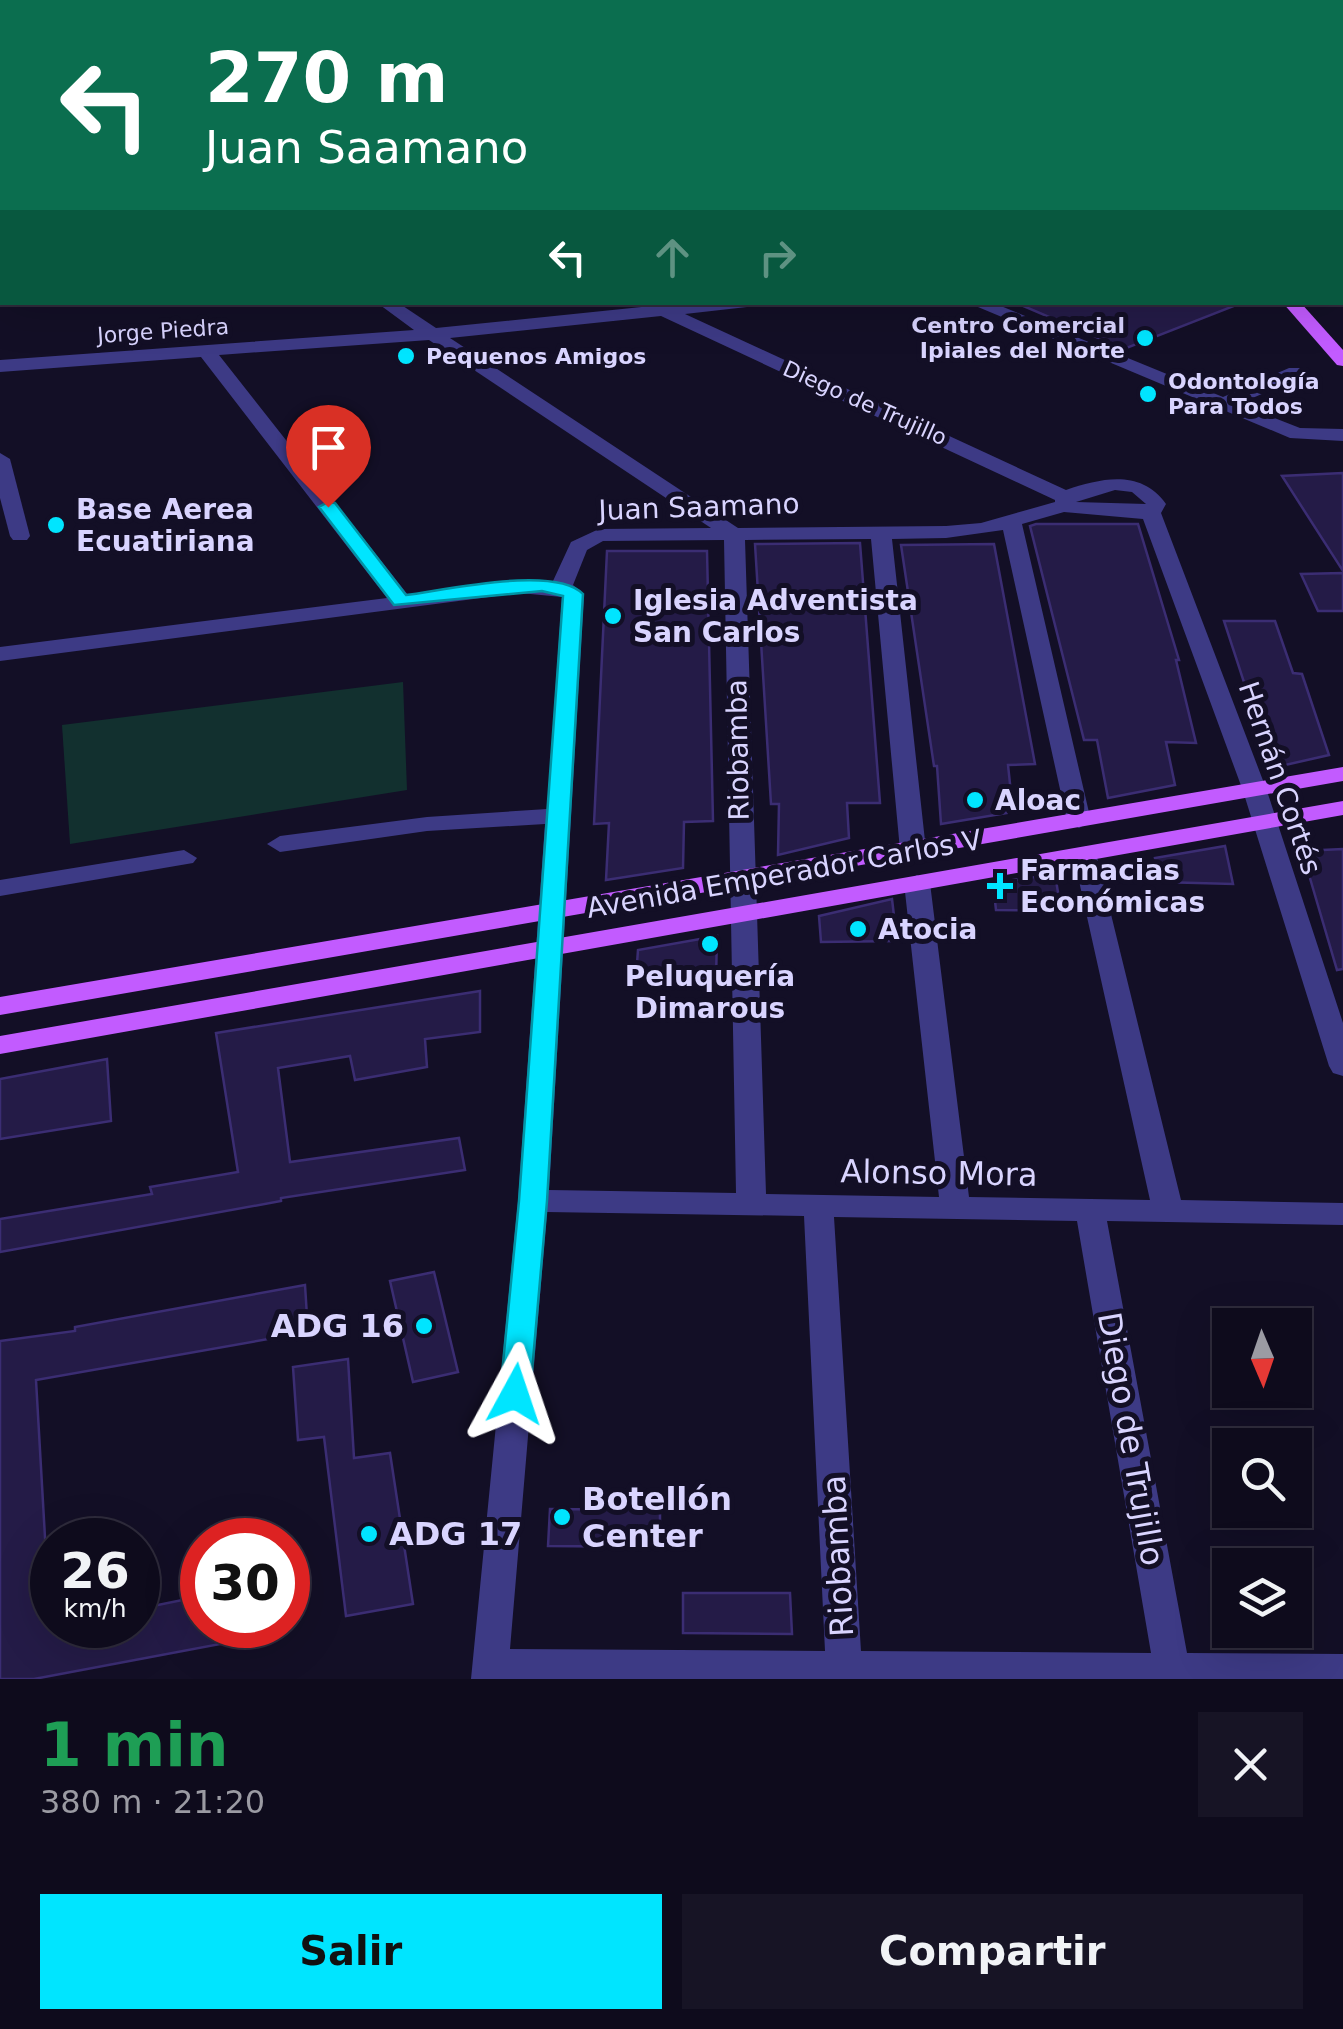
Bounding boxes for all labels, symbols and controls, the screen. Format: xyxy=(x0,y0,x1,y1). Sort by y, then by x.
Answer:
text: 270 m xyxy=(205,37,448,119)
icon: left xyxy=(40,40,170,170)
text: Juan Saamano xyxy=(205,121,528,174)
icon: left xyxy=(540,230,595,285)
icon: ahead xyxy=(645,230,700,285)
icon: right xyxy=(750,230,805,285)
place label: Centro Comercial Ipiales del Norte xyxy=(911,313,1125,363)
street label: Jorge Piedra xyxy=(94,314,230,348)
marker: Centro Comercial Ipiales del Norte xyxy=(1134,327,1156,349)
place label: Pequenos Amigos xyxy=(426,344,646,369)
marker: Pequenos Amigos xyxy=(395,345,417,367)
street label: Diego de Trujillo xyxy=(779,356,951,450)
place label: Odontología Para Todos xyxy=(1168,369,1320,419)
marker: Odontología Para Todos xyxy=(1137,383,1159,405)
pin xyxy=(286,405,371,508)
icon: arrive xyxy=(301,420,356,475)
street label: Juan Saamano xyxy=(596,487,800,527)
place label: Base Aerea Ecuatiriana xyxy=(76,493,255,558)
marker: Base Aerea Ecuatiriana xyxy=(45,514,67,536)
place label: Iglesia Adventista San Carlos xyxy=(633,584,918,649)
marker: Iglesia Adventista San Carlos xyxy=(602,605,624,627)
street label: Hernán Cortés xyxy=(1232,677,1328,879)
street label: Riobamba xyxy=(720,679,756,821)
place label: Aloac xyxy=(995,784,1081,817)
marker: Aloac xyxy=(964,789,986,811)
street label: Avenida Emperador Carlos V xyxy=(584,823,984,925)
place label: Farmacias Económicas xyxy=(1020,854,1205,919)
marker: Farmacias Económicas xyxy=(989,875,1011,897)
place label: Atocia xyxy=(878,913,977,946)
marker: Atocia xyxy=(847,918,869,940)
marker: Peluquería Dimarous xyxy=(699,933,721,955)
place label: Peluquería Dimarous xyxy=(625,960,795,1025)
street label: Alonso Mora xyxy=(840,1152,1038,1194)
place label: ADG 16 xyxy=(271,1307,404,1345)
north arrow xyxy=(1212,1308,1312,1408)
map controls xyxy=(1212,1308,1312,1648)
street label: Diego de Trujillo xyxy=(1090,1309,1172,1569)
marker: ADG 16 xyxy=(413,1315,435,1337)
position arrow xyxy=(463,1342,567,1446)
button: search xyxy=(1212,1428,1312,1528)
street label: Riobamba xyxy=(815,1474,861,1638)
place label: Botellón Center xyxy=(582,1480,732,1555)
marker: Botellón Center xyxy=(551,1506,573,1528)
place label: ADG 17 xyxy=(389,1515,522,1553)
speed limit sign: 30 xyxy=(180,1518,310,1648)
marker: ADG 17 xyxy=(358,1523,380,1545)
text: 26 xyxy=(60,1542,130,1600)
button: layers xyxy=(1212,1548,1312,1648)
text: km/h xyxy=(63,1594,127,1623)
text: 1 min xyxy=(40,1710,228,1780)
button: close xyxy=(1198,1712,1303,1817)
text: 380 m · 21:20 xyxy=(40,1783,265,1821)
button: Salir xyxy=(40,1894,662,2009)
button: Compartir xyxy=(682,1894,1303,2009)

